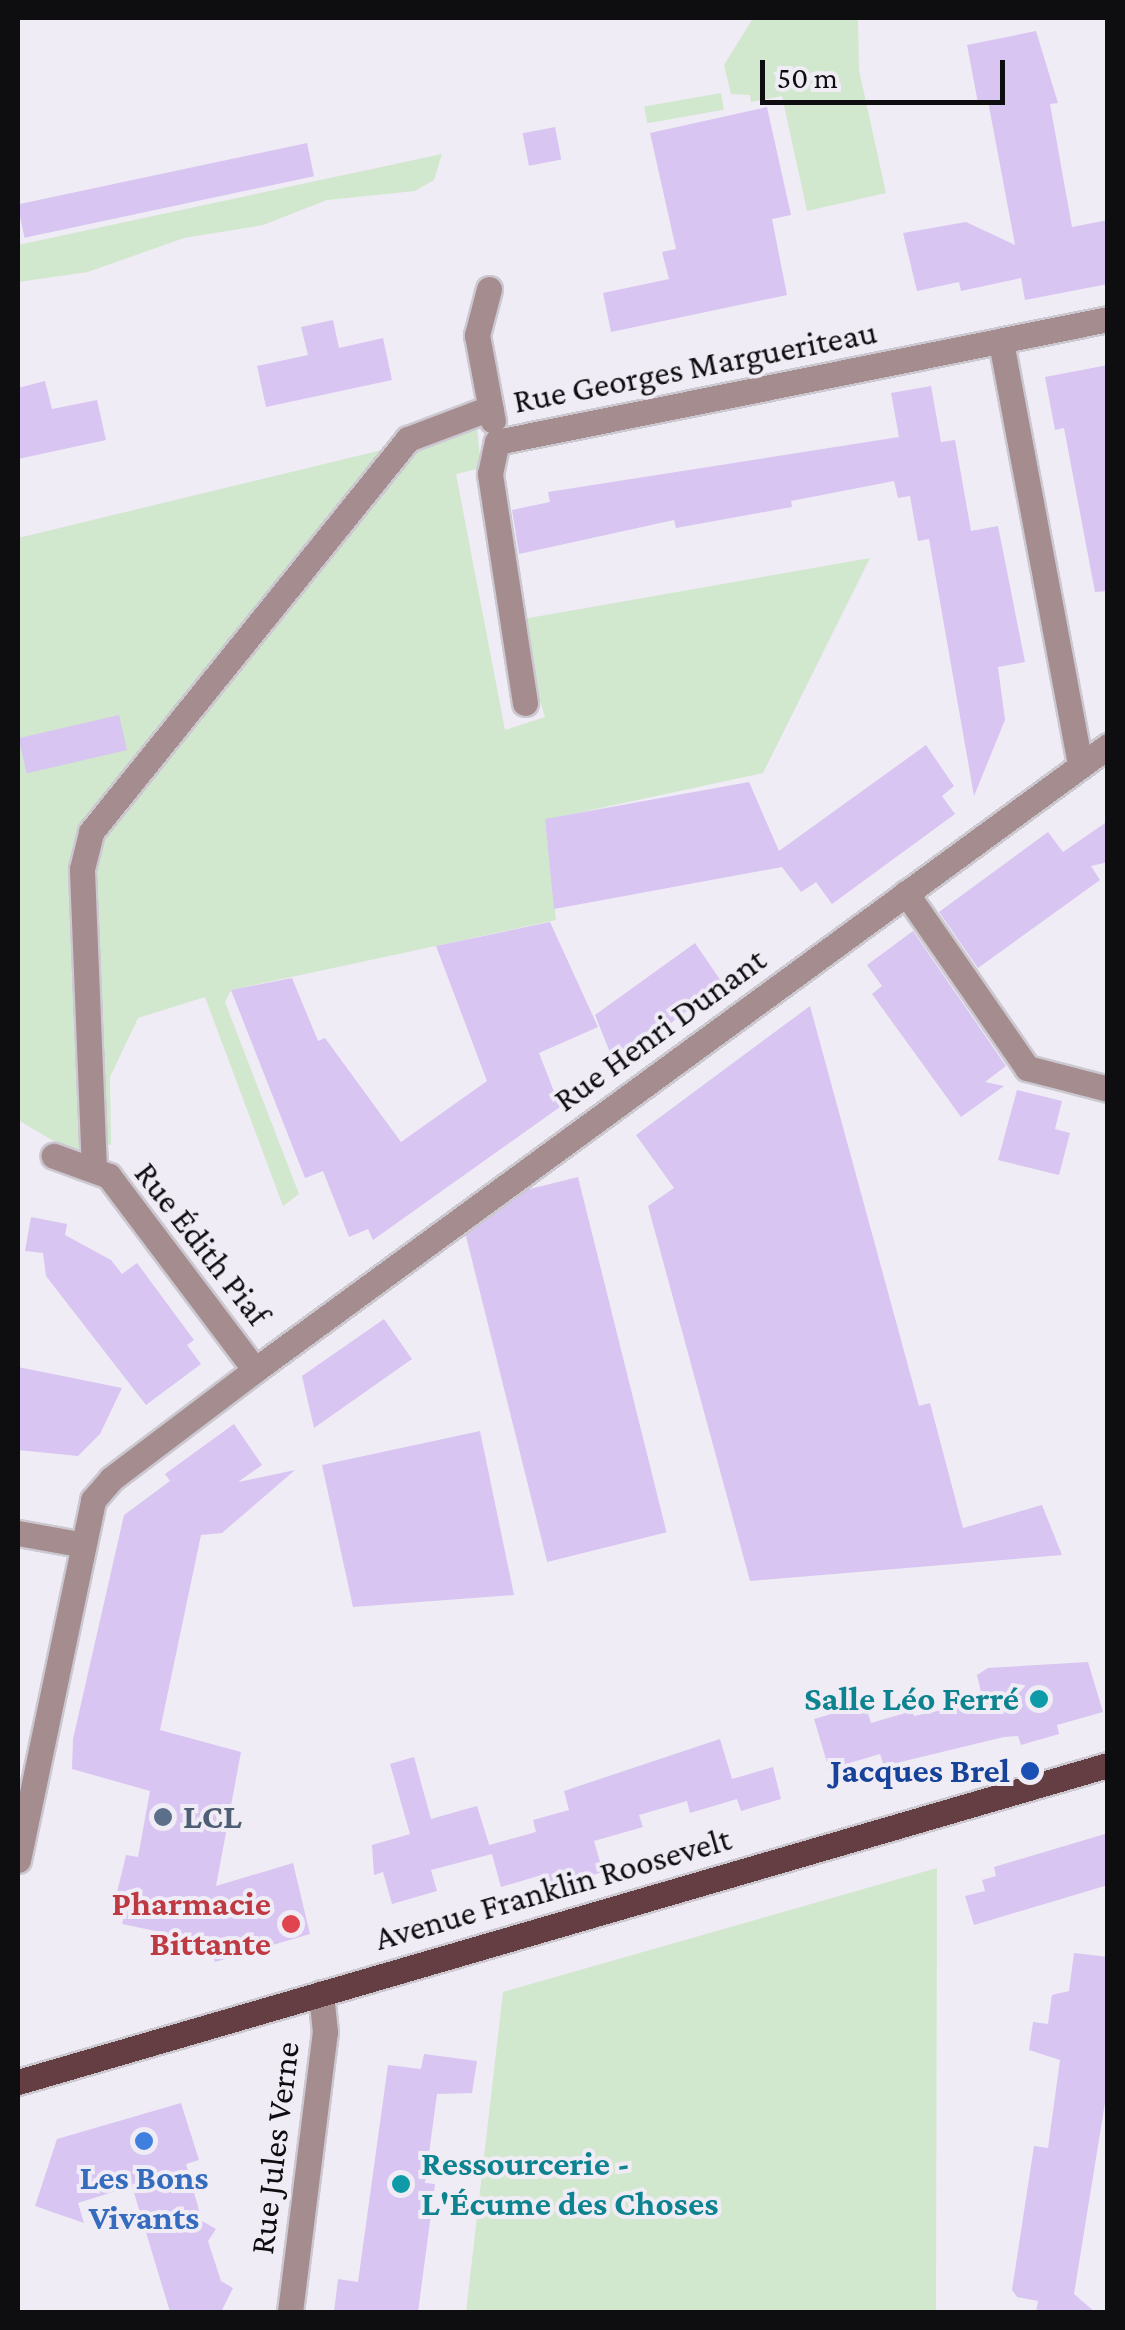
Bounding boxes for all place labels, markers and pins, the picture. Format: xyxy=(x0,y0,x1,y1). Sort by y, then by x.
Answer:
place label: Salle Léo Ferré xyxy=(804,1678,1019,1720)
marker: Salle Léo Ferré xyxy=(1028,1688,1050,1710)
place label: Jacques Brel xyxy=(830,1750,1010,1792)
marker: Jacques Brel xyxy=(1019,1760,1041,1782)
place label: LCL xyxy=(183,1796,242,1838)
marker: LCL xyxy=(152,1806,174,1828)
place label: Pharmacie Bittante xyxy=(112,1883,271,1965)
marker: Pharmacie Bittante xyxy=(280,1913,302,1935)
marker: Les Bons Vivants xyxy=(133,2130,155,2152)
place label: Ressourcerie - L'Écume des Choses xyxy=(421,2143,718,2225)
place label: Les Bons Vivants xyxy=(79,2157,209,2239)
marker: Ressourcerie - L'Écume des Choses xyxy=(390,2173,412,2195)

